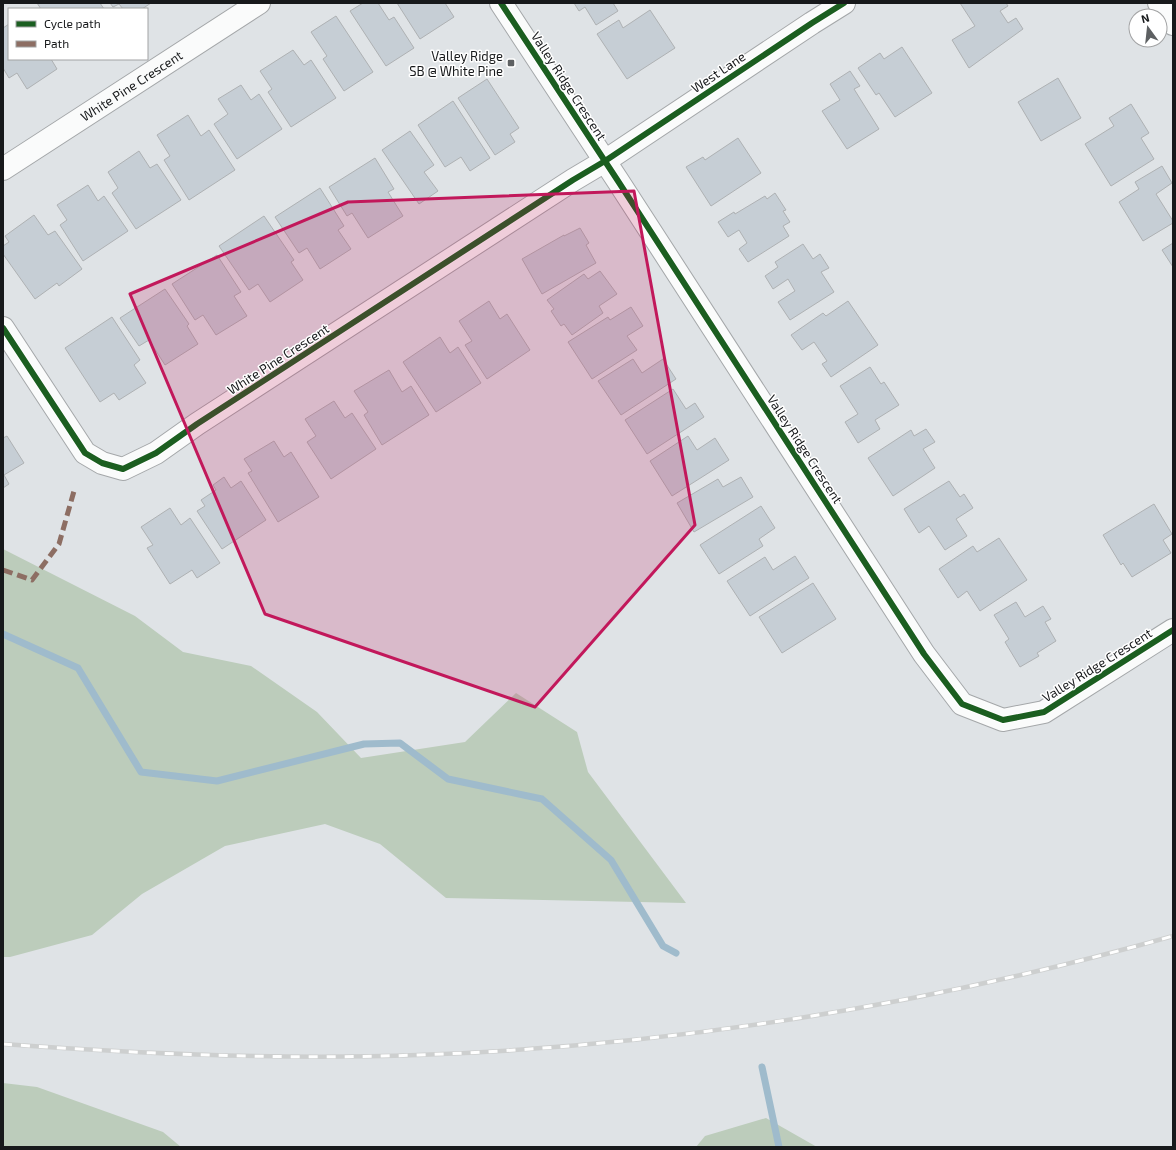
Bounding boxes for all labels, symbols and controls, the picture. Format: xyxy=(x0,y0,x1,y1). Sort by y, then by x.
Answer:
legend xyxy=(8,8,148,60)
north arrow xyxy=(1128,8,1168,48)
text: N xyxy=(1140,11,1151,25)
text: Cycle path xyxy=(44,16,101,30)
street label: Valley Ridge Crescent xyxy=(528,29,610,143)
text: Path xyxy=(44,36,69,50)
street label: White Pine Crescent xyxy=(77,47,185,125)
place label: Valley Ridge SB @ White Pine xyxy=(409,48,503,79)
street label: West Lane xyxy=(688,48,748,96)
marker: Valley Ridge SB @ White Pine xyxy=(506,58,516,68)
street label: White Pine Crescent xyxy=(224,320,332,398)
street label: Valley Ridge Crescent xyxy=(764,392,846,506)
street label: Valley Ridge Crescent xyxy=(1039,625,1155,705)

